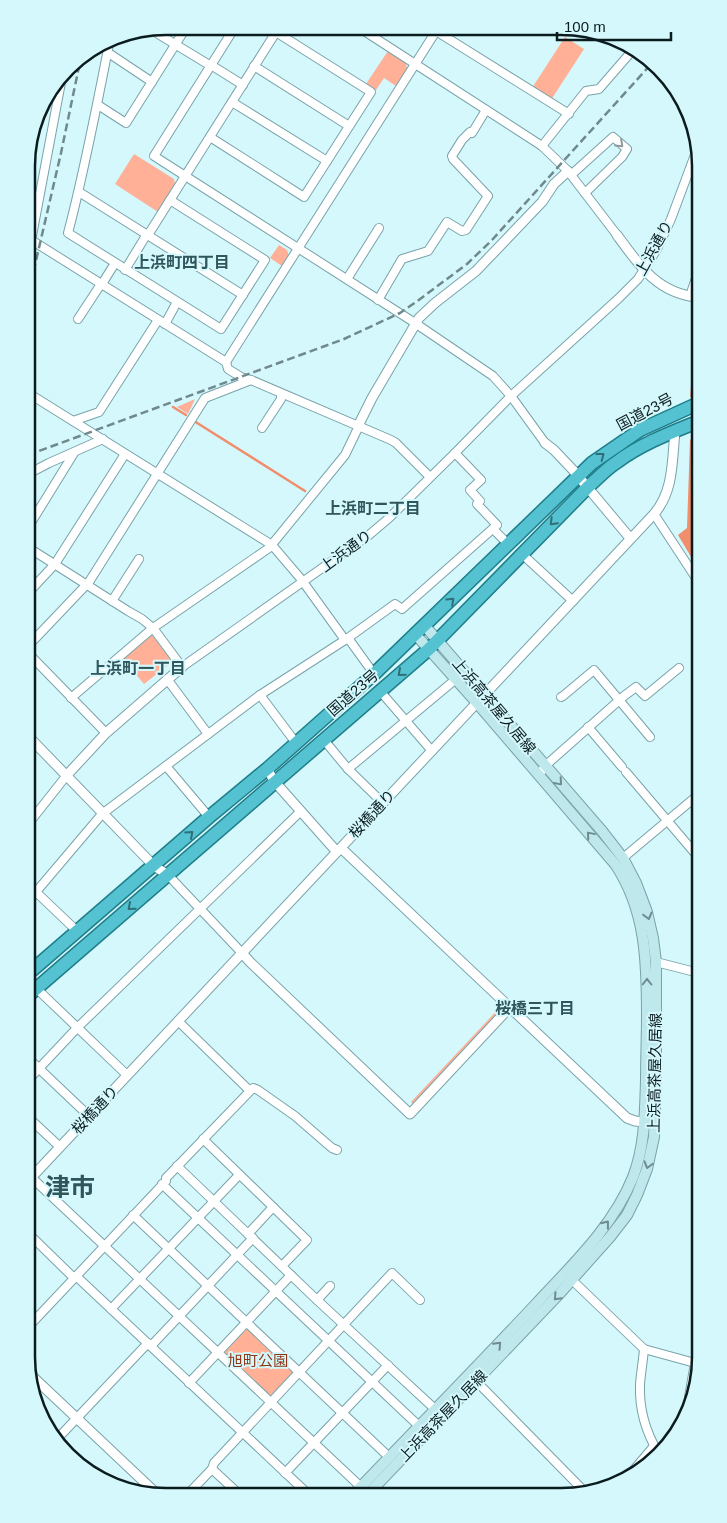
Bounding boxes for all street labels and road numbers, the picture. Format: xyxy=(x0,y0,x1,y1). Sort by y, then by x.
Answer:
street label: 上浜通り xyxy=(632,217,676,278)
street label: 国道23号 xyxy=(614,390,676,434)
street label: 上浜通り xyxy=(316,526,375,575)
street label: 上浜高茶屋久居線 xyxy=(449,654,539,757)
street label: 国道23号 xyxy=(324,666,382,719)
street label: 桜橋通り xyxy=(345,786,398,841)
street label: 上浜高茶屋久居線 xyxy=(645,1013,664,1133)
street label: 桜橋通り xyxy=(68,1082,121,1137)
street label: 上浜高茶屋久居線 xyxy=(395,1367,490,1465)

